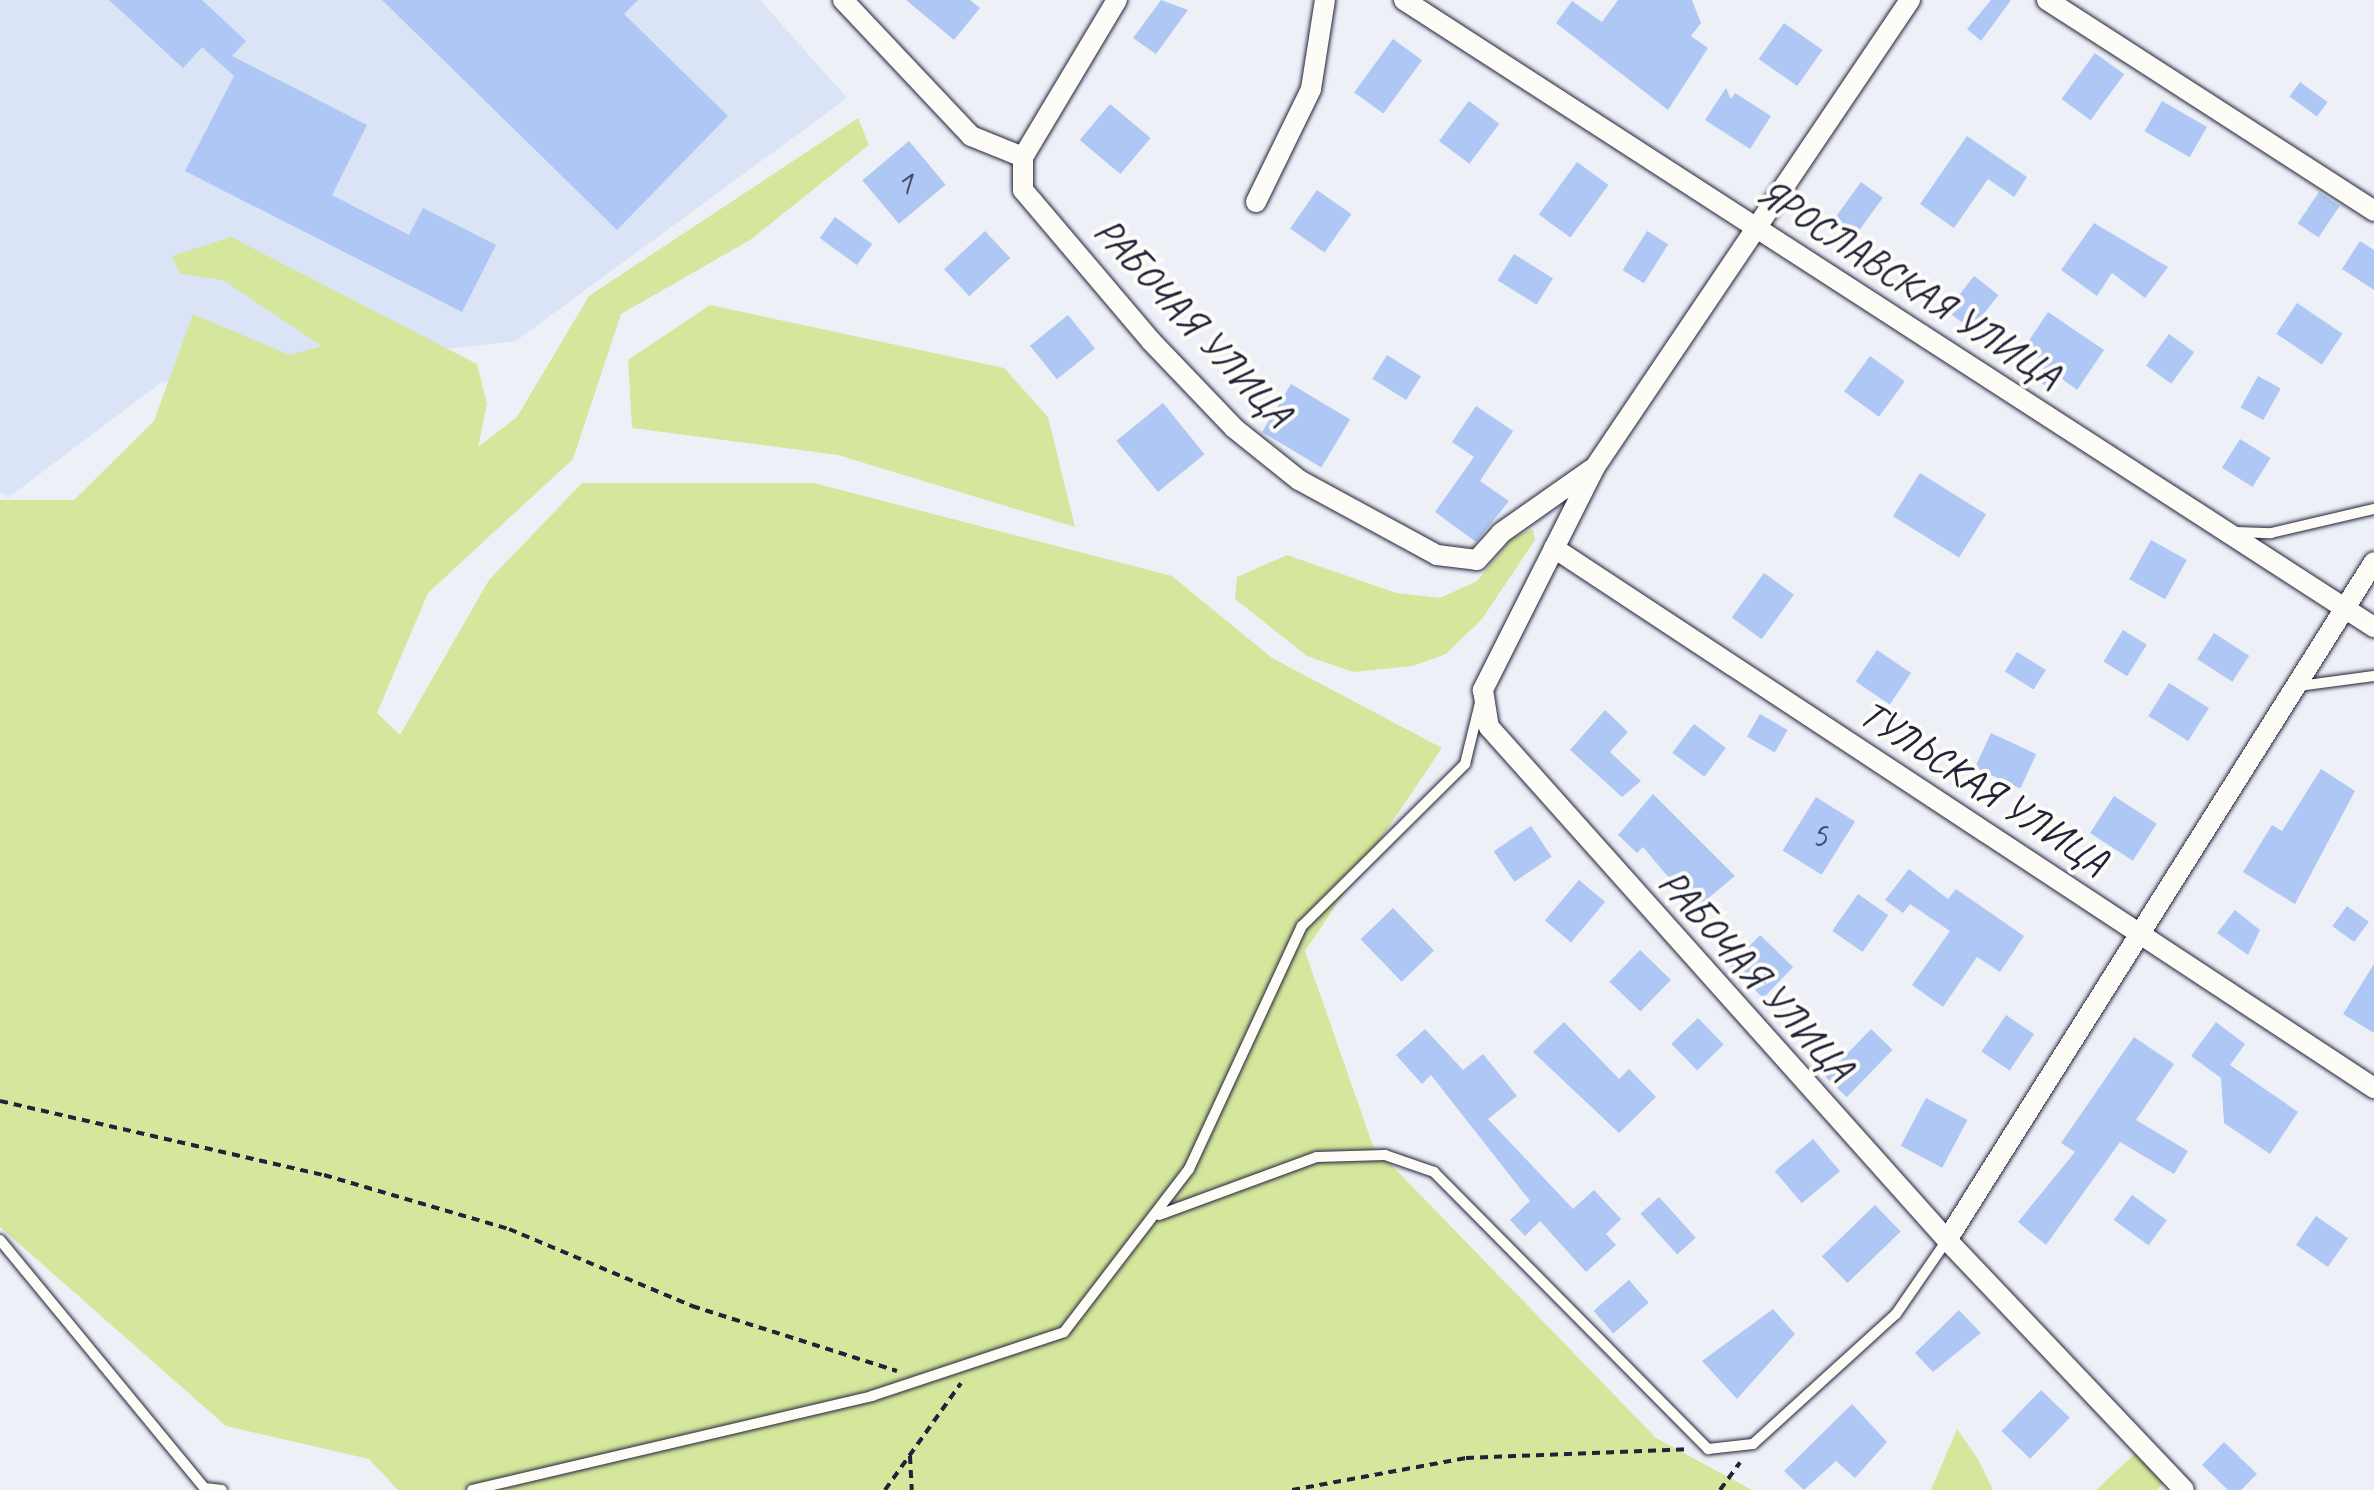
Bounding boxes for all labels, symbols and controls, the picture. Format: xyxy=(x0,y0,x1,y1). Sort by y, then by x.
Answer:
house number: 1 xyxy=(896,161,912,205)
street label: ЯРОСЛАВСКАЯ УЛИЦА xyxy=(1749,168,2069,398)
street label: РАБОЧАЯ УЛИЦА xyxy=(1084,208,1302,436)
street label: ТУЛЬСКАЯ УЛИЦА xyxy=(1851,689,2117,885)
house number: 5 xyxy=(1811,814,1827,858)
street label: РАБОЧАЯ УЛИЦА xyxy=(1649,860,1863,1090)

